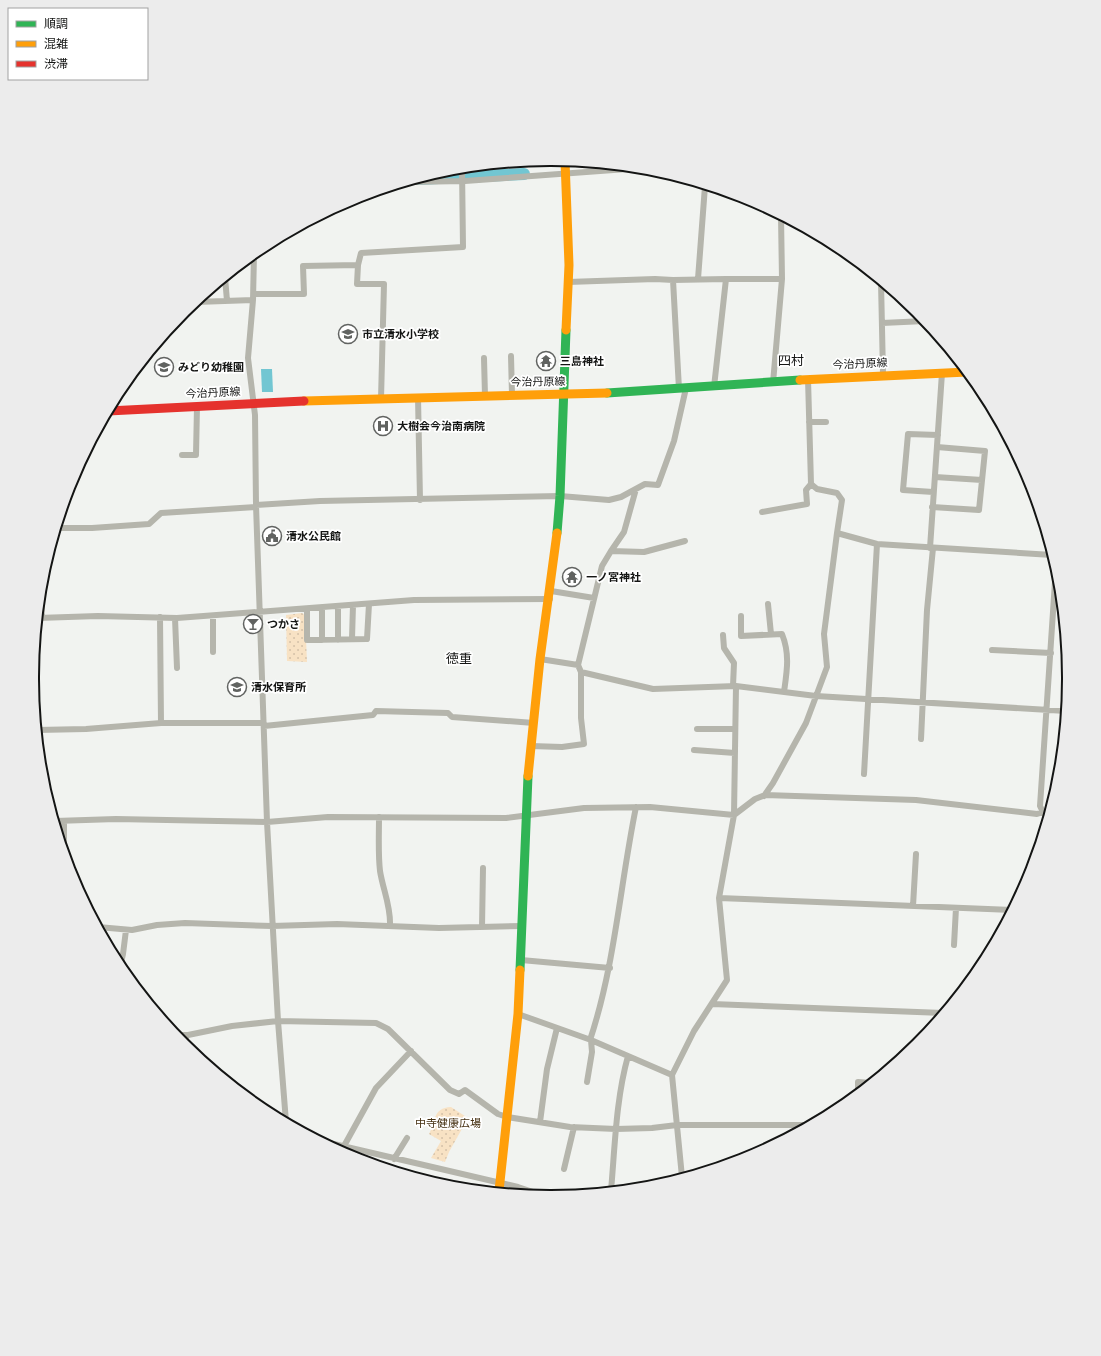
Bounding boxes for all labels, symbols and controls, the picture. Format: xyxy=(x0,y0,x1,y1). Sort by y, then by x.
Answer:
legend xyxy=(8,8,148,80)
text: 順調 xyxy=(44,17,68,31)
text: 混雑 xyxy=(44,37,68,51)
text: 渋滞 xyxy=(44,57,68,71)
school or university icon: 市立清水小学校 xyxy=(337,323,359,345)
place label: 市立清水小学校 xyxy=(362,328,439,341)
temple icon: 三島神社 xyxy=(535,350,557,372)
district label: 四村 xyxy=(778,353,804,368)
place label: 三島神社 xyxy=(560,355,604,368)
school or university icon: みどり幼稚園 xyxy=(153,356,175,378)
street label: 今治丹原線 xyxy=(832,356,888,372)
place label: みどり幼稚園 xyxy=(178,361,244,374)
street label: 今治丹原線 xyxy=(510,375,566,389)
street label: 今治丹原線 xyxy=(185,385,241,401)
hospital icon: 大樹会今治南病院 xyxy=(372,415,394,437)
place label: 大樹会今治南病院 xyxy=(397,420,485,433)
public building icon: 清水公民館 xyxy=(261,525,283,547)
place label: 清水公民館 xyxy=(286,530,341,543)
temple icon: 一ノ宮神社 xyxy=(561,566,583,588)
place label: 一ノ宮神社 xyxy=(586,571,641,584)
bar icon: つかさ xyxy=(242,613,264,635)
place label: つかさ xyxy=(267,618,300,631)
district label: 徳重 xyxy=(446,651,472,666)
school or university icon: 清水保育所 xyxy=(226,676,248,698)
place label: 清水保育所 xyxy=(251,681,306,694)
park label: 中寺健康広場 xyxy=(415,1117,481,1130)

